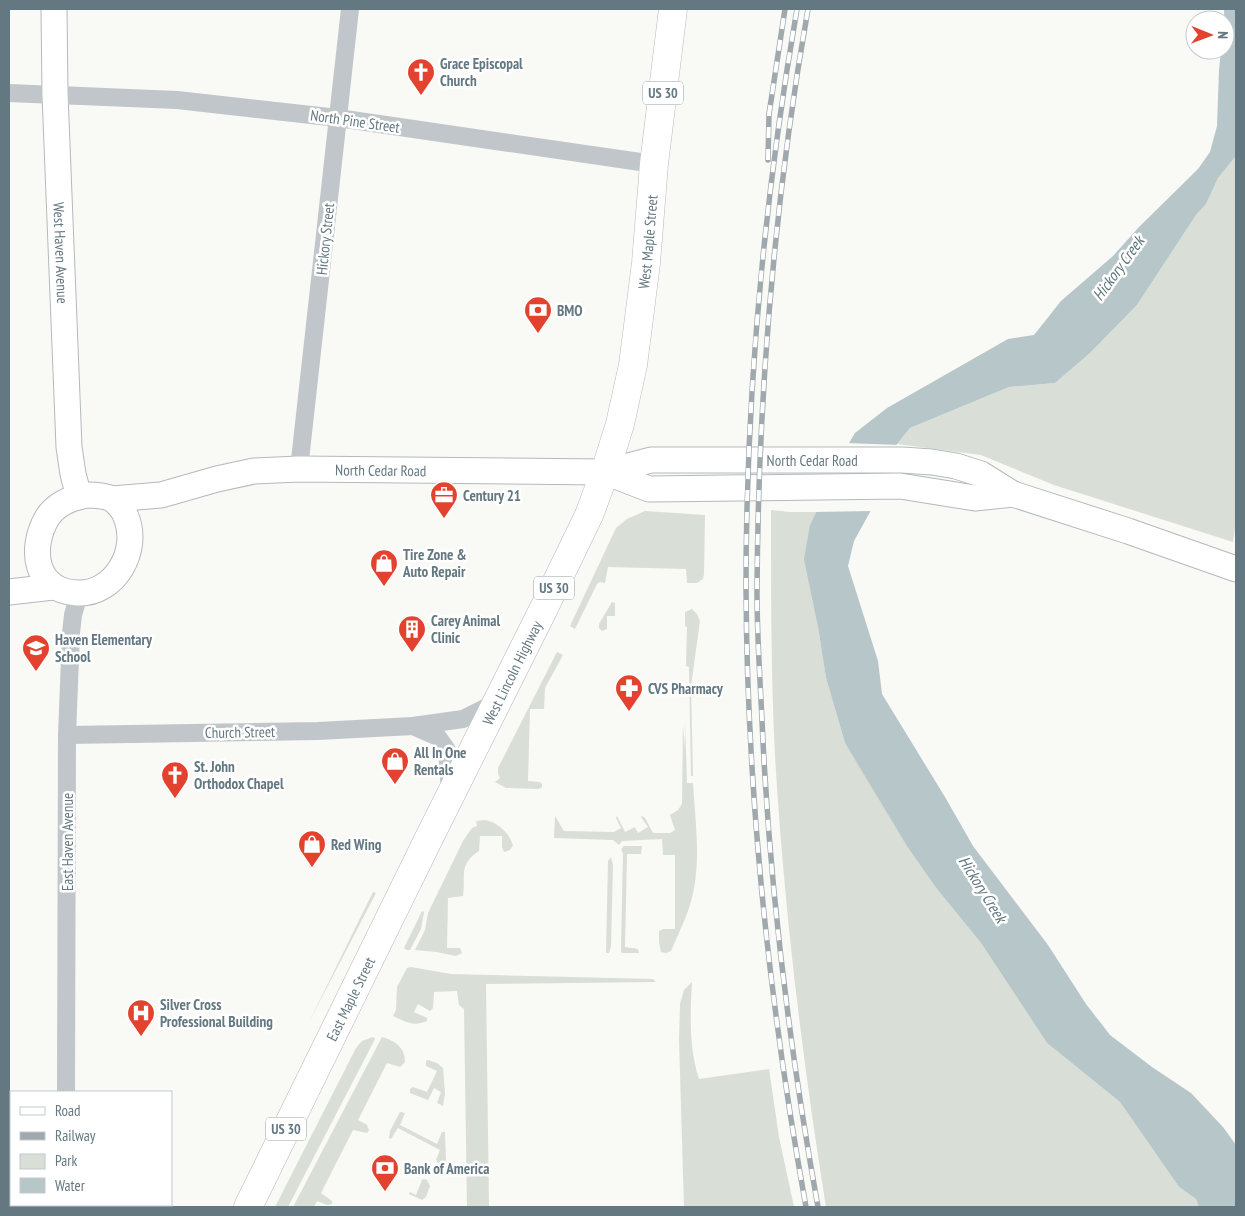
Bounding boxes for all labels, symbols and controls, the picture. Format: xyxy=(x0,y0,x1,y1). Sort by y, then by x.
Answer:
north arrow xyxy=(1185,10,1235,60)
text: N xyxy=(1214,31,1232,39)
place label: Grace Episcopal Church xyxy=(440,54,523,90)
church icon: Grace Episcopal Church xyxy=(406,57,436,96)
road number: US 30 xyxy=(643,82,683,105)
street label: North Pine Street xyxy=(309,105,401,137)
street label: West Maple Street xyxy=(633,194,661,290)
street label: West Haven Avenue xyxy=(50,202,73,304)
street label: Hickory Street xyxy=(312,202,338,276)
water label: Hickory Creek xyxy=(1088,230,1149,304)
bank icon: BMO xyxy=(523,295,553,334)
place label: BMO xyxy=(557,301,583,320)
street label: North Cedar Road xyxy=(767,451,858,470)
street label: North Cedar Road xyxy=(335,460,426,480)
office icon: Century 21 xyxy=(429,480,459,519)
place label: Century 21 xyxy=(463,486,521,505)
place label: Tire Zone & Auto Repair xyxy=(402,545,467,581)
shop icon: Tire Zone & Auto Repair xyxy=(369,548,399,587)
road number: US 30 xyxy=(534,576,574,600)
place label: Carey Animal Clinic xyxy=(431,611,500,647)
building icon: Carey Animal Clinic xyxy=(397,614,427,653)
street label: West Lincoln Highway xyxy=(478,617,546,728)
place label: Haven Elementary School xyxy=(55,630,153,666)
school or university icon: Haven Elementary School xyxy=(21,633,51,672)
pharmacy icon: CVS Pharmacy xyxy=(614,673,644,712)
place label: CVS Pharmacy xyxy=(648,679,724,698)
street label: Church Street xyxy=(205,722,275,742)
place label: All In One Rentals xyxy=(413,743,467,779)
shop icon: All In One Rentals xyxy=(380,746,410,785)
place label: St. John Orthodox Chapel xyxy=(194,757,284,793)
church icon: St. John Orthodox Chapel xyxy=(160,760,190,799)
street label: East Haven Avenue xyxy=(58,793,77,891)
shop icon: Red Wing xyxy=(297,829,327,868)
place label: Red Wing xyxy=(331,835,382,854)
water label: Hickory Creek xyxy=(955,852,1012,928)
street label: East Maple Street xyxy=(322,954,379,1044)
place label: Silver Cross Professional Building xyxy=(160,995,273,1031)
hospital icon: Silver Cross Professional Building xyxy=(126,998,156,1037)
legend xyxy=(10,1091,172,1206)
text: Road xyxy=(55,1101,81,1120)
road number: US 30 xyxy=(266,1118,306,1140)
text: Railway xyxy=(55,1126,96,1145)
text: Park xyxy=(55,1151,77,1170)
bank icon: Bank of America xyxy=(370,1153,400,1192)
place label: Bank of America xyxy=(404,1159,489,1178)
text: Water xyxy=(55,1176,86,1195)

